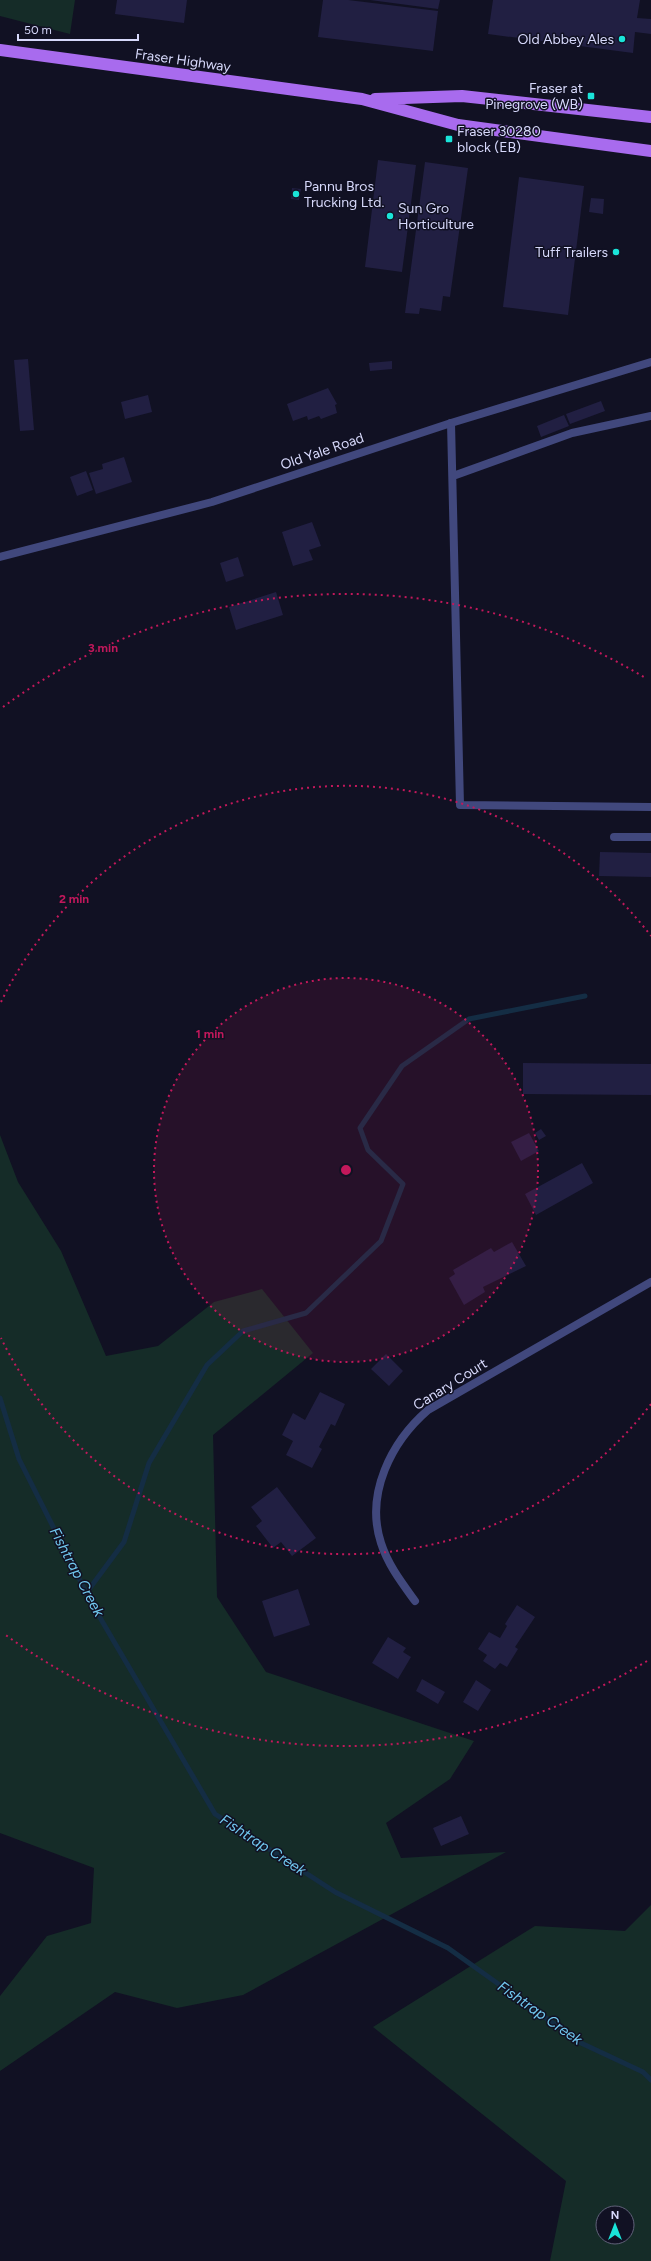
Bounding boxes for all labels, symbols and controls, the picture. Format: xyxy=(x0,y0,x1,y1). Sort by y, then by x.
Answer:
scale bar xyxy=(18,16,138,42)
text: 50 m xyxy=(24,23,52,37)
place label: Old Abbey Ales xyxy=(518,31,614,48)
marker: Old Abbey Ales xyxy=(617,34,627,44)
street label: Fraser Highway xyxy=(134,45,233,76)
place label: Fraser at Pinegrove (WB) xyxy=(485,80,583,113)
marker: Fraser at Pinegrove (WB) xyxy=(586,91,596,101)
place label: Fraser 30280 block (EB) xyxy=(457,123,541,156)
marker: Fraser 30280 block (EB) xyxy=(444,134,454,144)
place label: Pannu Bros Trucking Ltd. xyxy=(304,178,384,211)
marker: Pannu Bros Trucking Ltd. xyxy=(291,189,301,199)
place label: Sun Gro Horticulture xyxy=(398,200,474,233)
marker: Sun Gro Horticulture xyxy=(385,211,395,221)
place label: Tuff Trailers xyxy=(535,244,608,261)
marker: Tuff Trailers xyxy=(611,247,621,257)
street label: Old Yale Road xyxy=(278,429,366,474)
text: 3 min xyxy=(88,641,118,655)
text: 2 min xyxy=(59,892,89,906)
text: 1 min xyxy=(196,1027,224,1041)
centre of rings xyxy=(339,1163,353,1177)
street label: Canary Court xyxy=(410,1355,490,1414)
water label: Fishtrap Creek xyxy=(46,1524,109,1621)
water label: Fishtrap Creek xyxy=(217,1811,310,1880)
water label: Fishtrap Creek xyxy=(494,1977,586,2049)
north arrow xyxy=(595,2205,635,2245)
text: N xyxy=(611,2209,619,2222)

